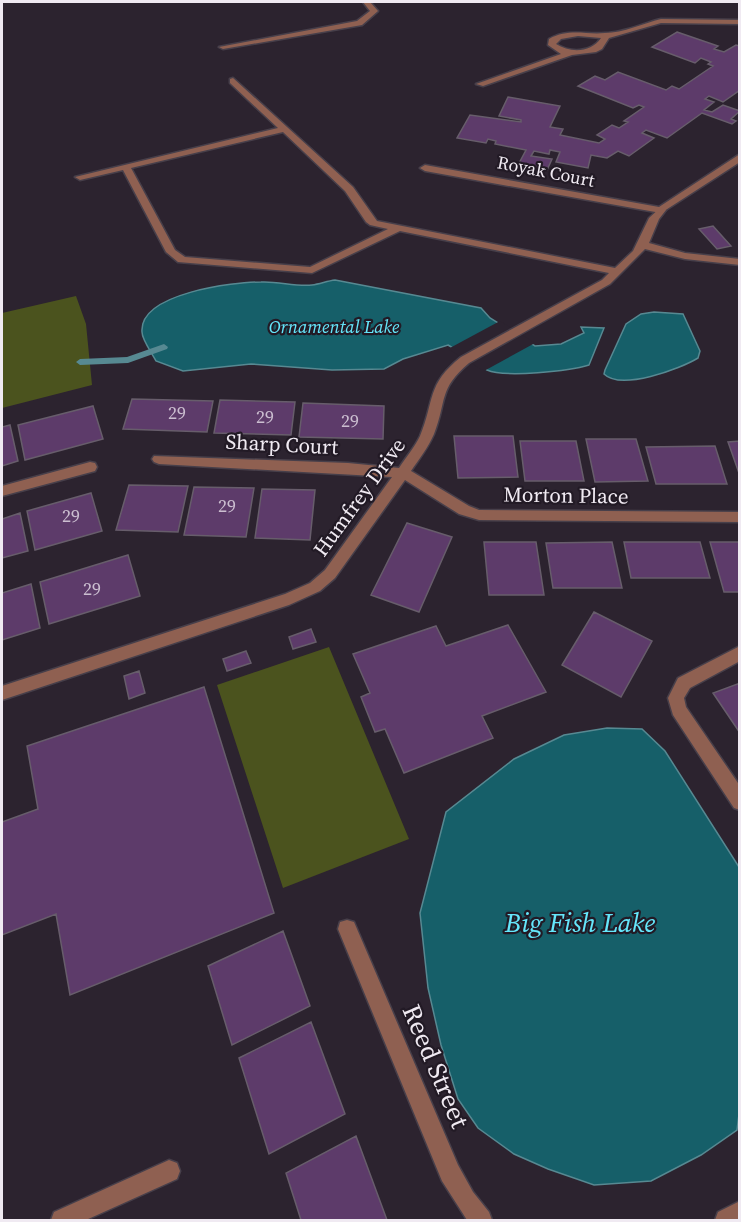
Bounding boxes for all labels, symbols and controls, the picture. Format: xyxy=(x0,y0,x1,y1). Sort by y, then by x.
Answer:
street label: Royak Court xyxy=(495,149,597,193)
water label: Ornamental Lake xyxy=(269,314,400,339)
house number: 29 xyxy=(168,400,186,425)
house number: 29 xyxy=(256,404,274,429)
house number: 29 xyxy=(341,408,359,433)
street label: Sharp Court xyxy=(225,427,339,461)
street label: Humfrey Drive xyxy=(306,432,412,562)
street label: Morton Place xyxy=(503,479,629,511)
house number: 29 xyxy=(218,493,236,518)
house number: 29 xyxy=(62,503,80,528)
house number: 29 xyxy=(83,576,101,601)
water label: Big Fish Lake xyxy=(504,904,655,941)
street label: Reed Street xyxy=(394,999,478,1134)

